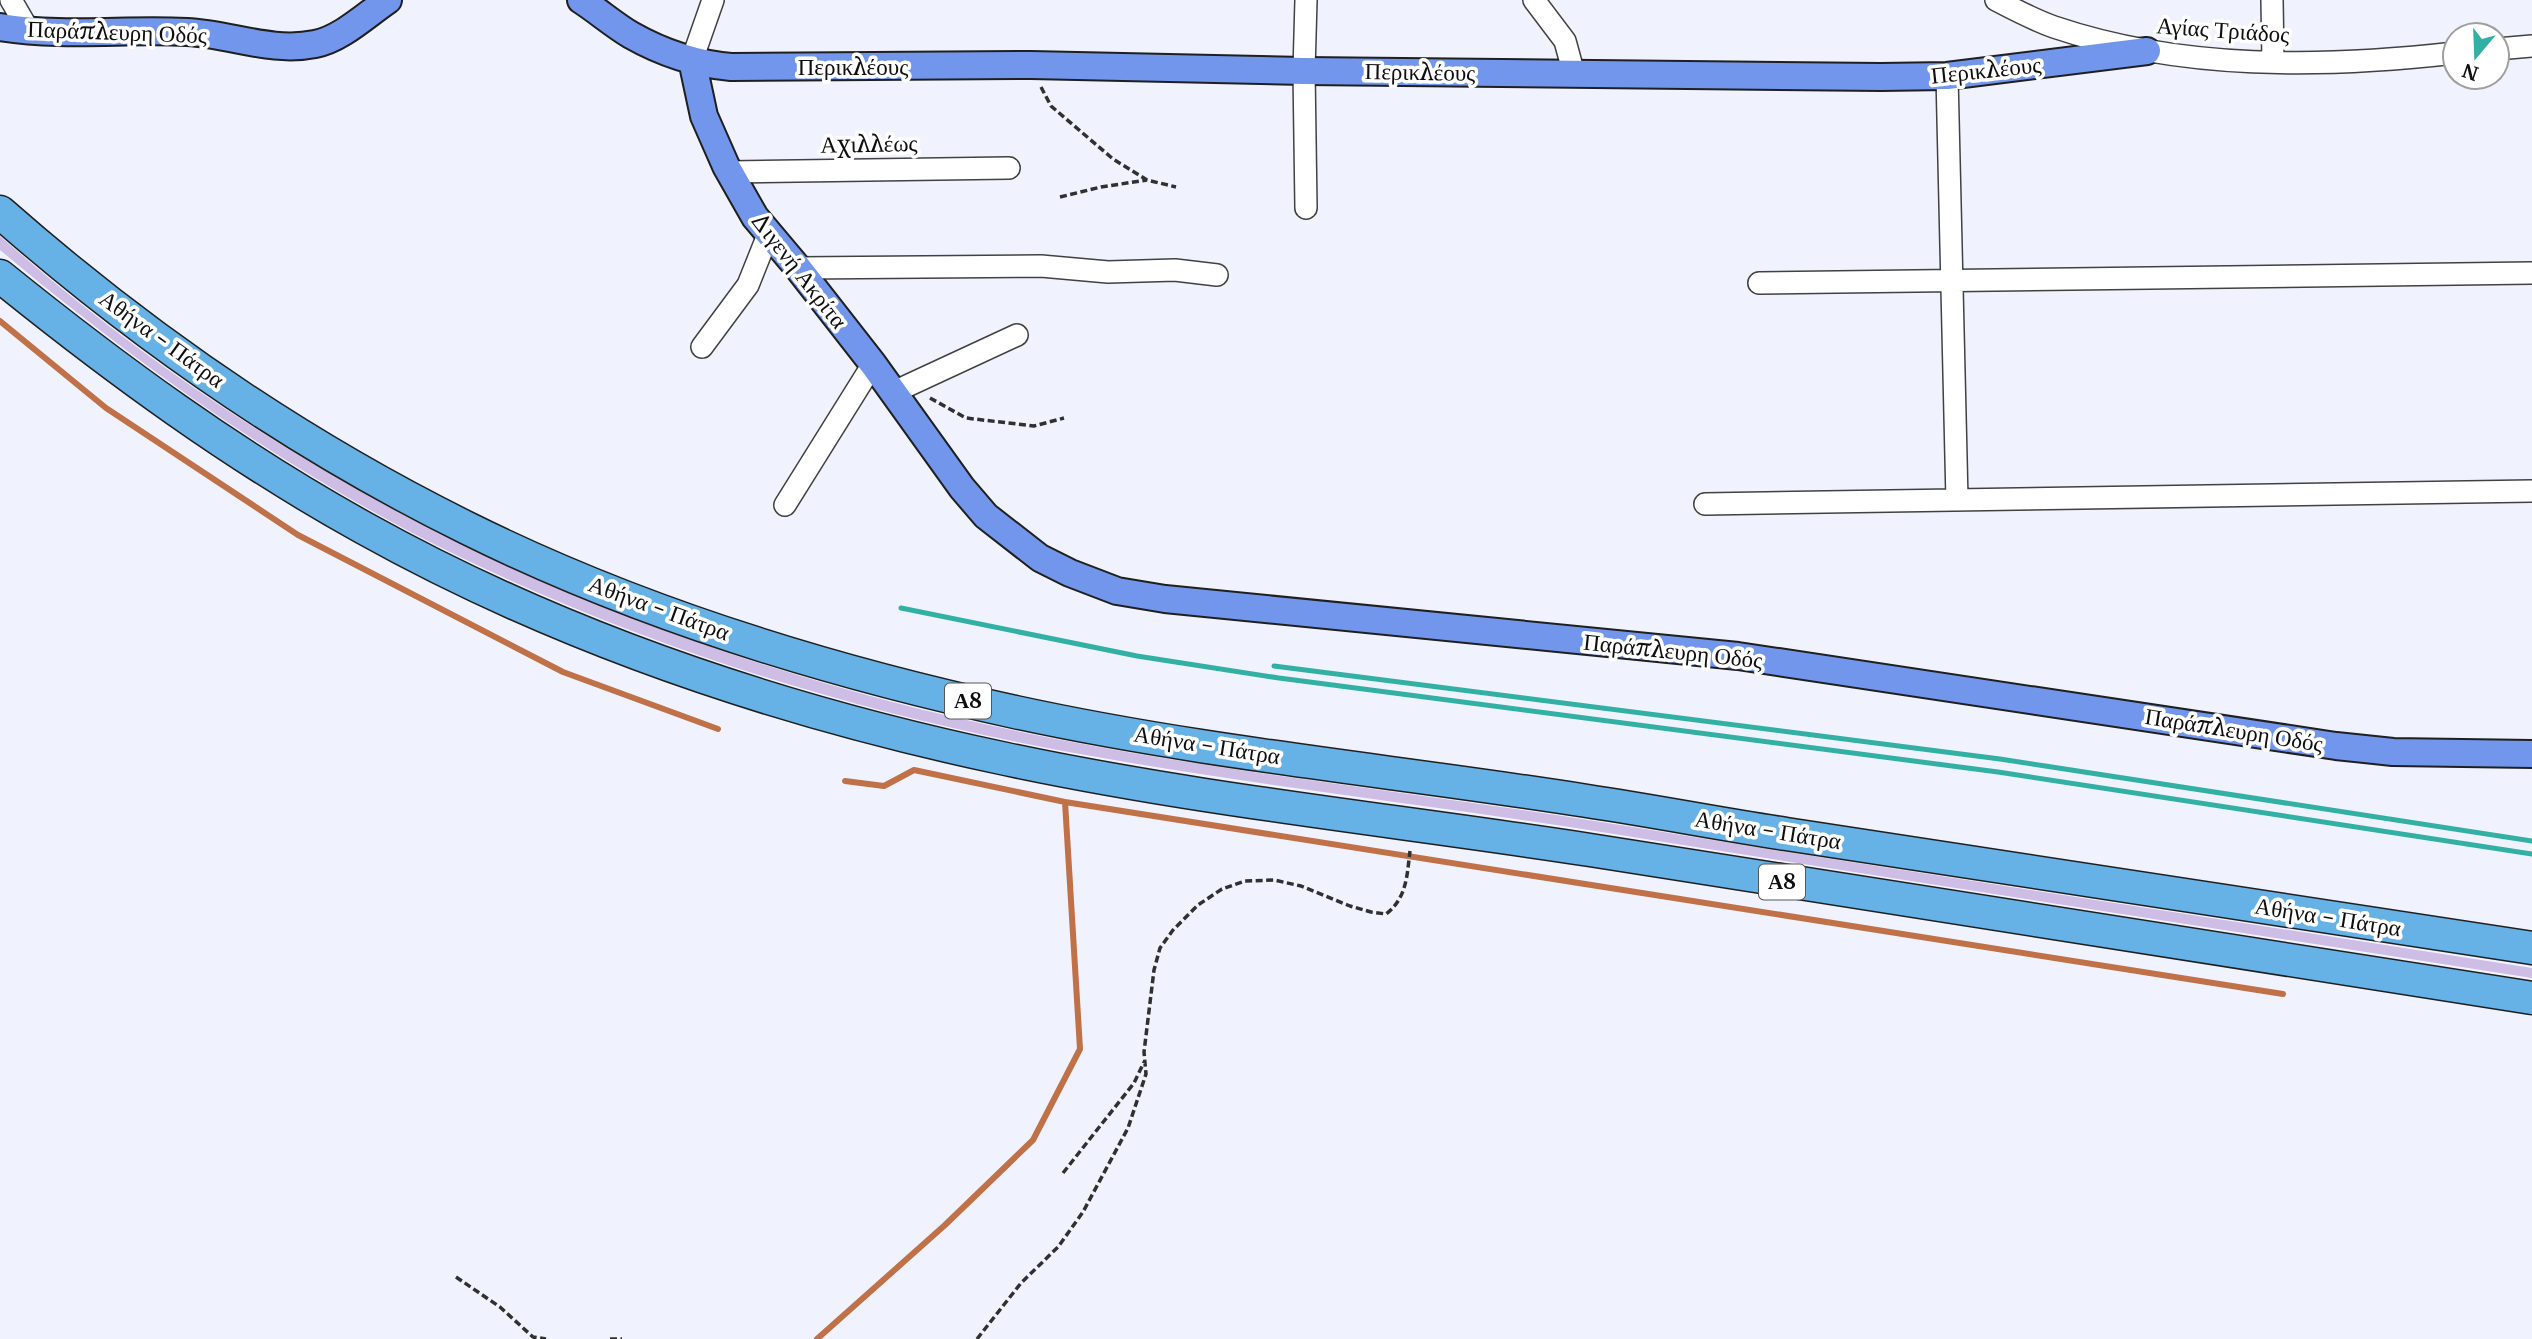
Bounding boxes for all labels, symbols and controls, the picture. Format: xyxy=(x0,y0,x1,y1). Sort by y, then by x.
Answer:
street label: Αγίας Τριάδος xyxy=(2156,10,2290,49)
street label: Παράπλευρη Οδός xyxy=(27,14,207,49)
north arrow xyxy=(2441,21,2511,91)
street label: Περικλέους xyxy=(1929,49,2042,90)
street label: Περικλέους xyxy=(798,52,908,81)
street label: Περικλέους xyxy=(1364,56,1476,87)
text: N xyxy=(2459,58,2481,86)
street label: Αχιλλέως xyxy=(820,128,918,159)
street label: Διγενή Ακρίτα xyxy=(745,206,854,334)
street label: Αθήνα - Πάτρα xyxy=(94,283,231,394)
street label: Αθήνα - Πάτρα xyxy=(585,569,734,646)
street label: Παράπλευρη Οδός xyxy=(1582,627,1764,674)
road number: Α8 xyxy=(945,684,991,718)
street label: Παράπλευρη Οδός xyxy=(2143,701,2325,758)
street label: Αθήνα - Πάτρα xyxy=(1132,719,1282,770)
street label: Αθήνα - Πάτρα xyxy=(1693,804,1843,855)
road number: Α8 xyxy=(1759,864,1805,900)
street label: Αθήνα - Πάτρα xyxy=(2253,891,2403,942)

